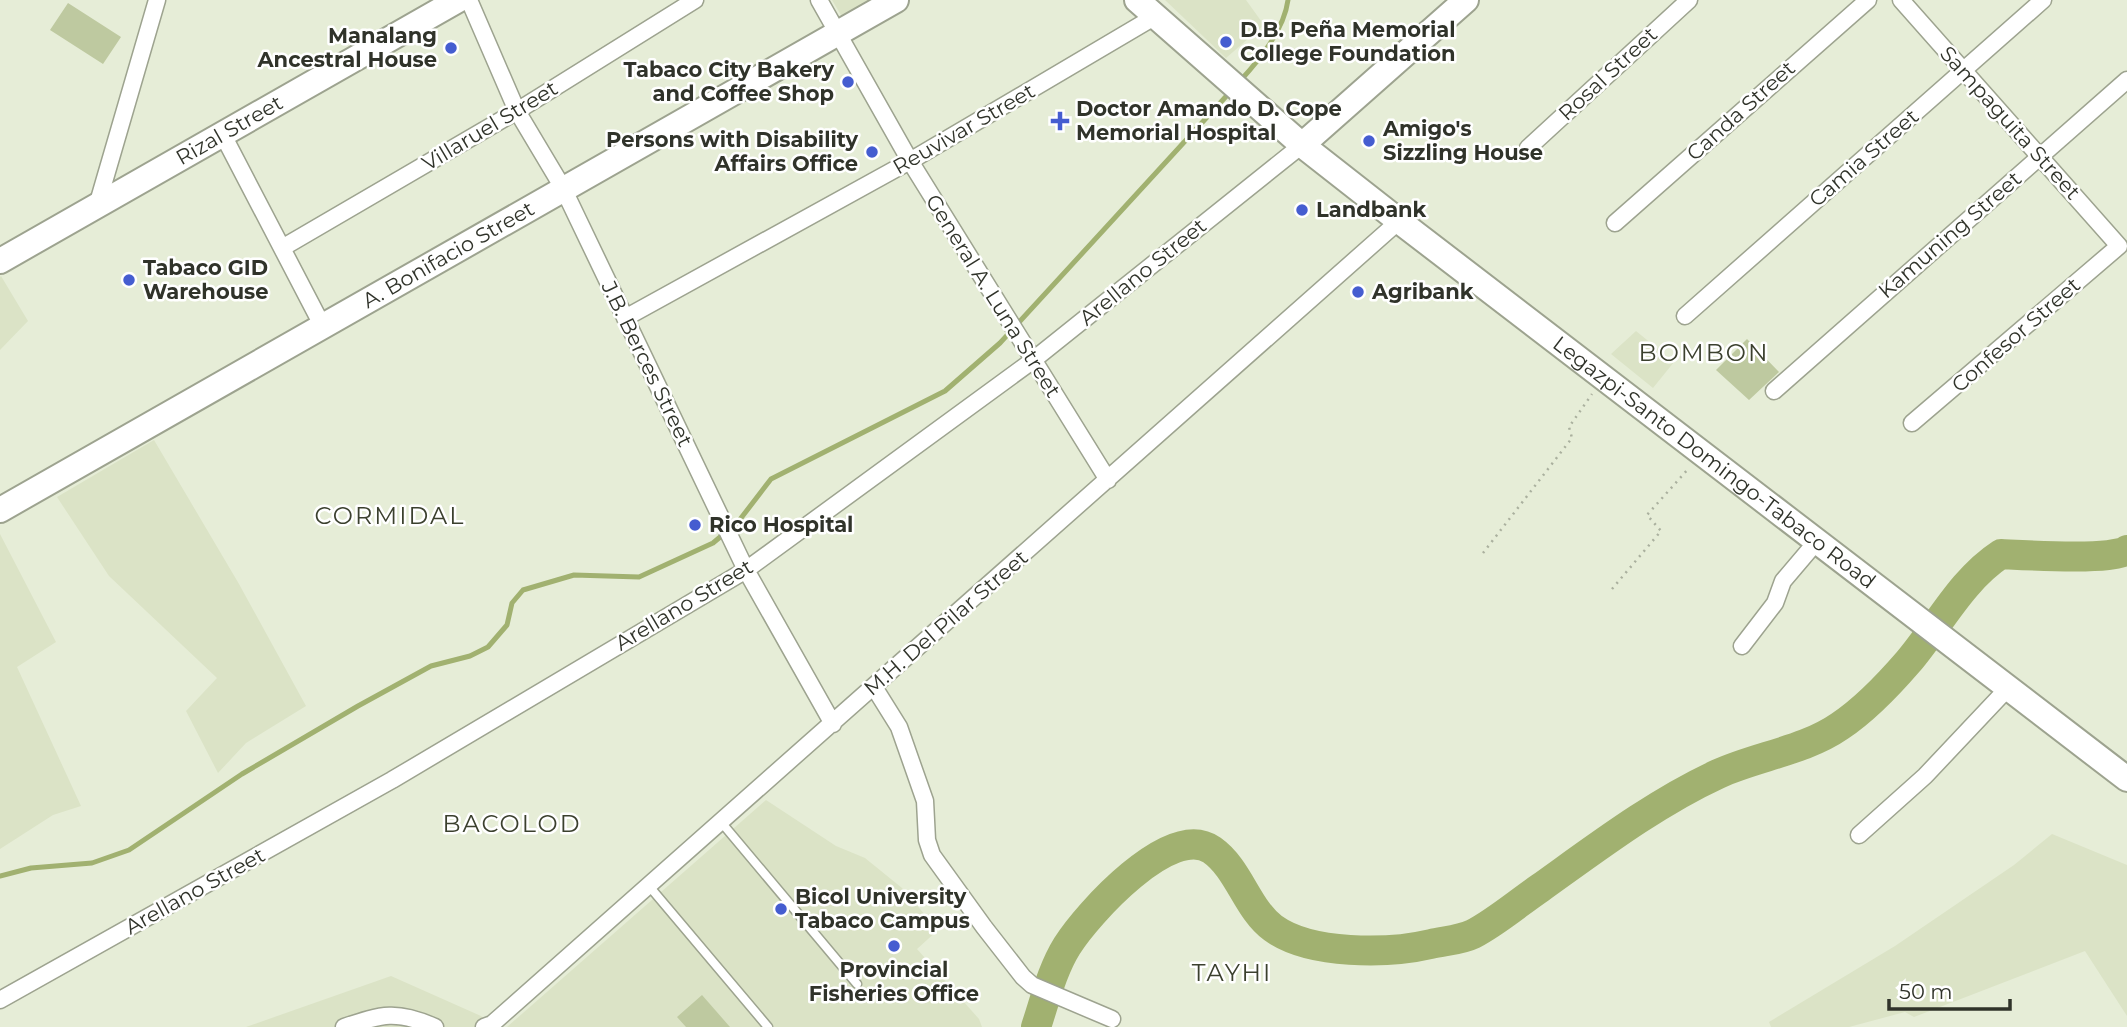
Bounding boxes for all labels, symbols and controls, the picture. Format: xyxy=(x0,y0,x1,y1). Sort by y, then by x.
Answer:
place label: D.B. Peña Memorial College Foundation xyxy=(1240,17,1456,66)
street label: Rosal Street xyxy=(1553,22,1662,126)
place label: Manalang Ancestral House xyxy=(257,23,437,72)
marker: D.B. Peña Memorial College Foundation xyxy=(1218,34,1234,50)
marker: Manalang Ancestral House xyxy=(443,40,459,56)
street label: Sampaguita Street xyxy=(1935,41,2086,204)
street label: Canda Street xyxy=(1681,56,1800,166)
place label: Tabaco City Bakery and Coffee Shop xyxy=(624,57,834,106)
marker: Tabaco City Bakery and Coffee Shop xyxy=(840,74,856,90)
street label: Villaruel Street xyxy=(418,75,562,176)
street label: Reuvivar Street xyxy=(888,78,1039,179)
street label: Rizal Street xyxy=(171,90,287,170)
place label: Doctor Amando D. Cope Memorial Hospital xyxy=(1076,96,1342,145)
street label: Camia Street xyxy=(1804,103,1923,212)
marker: Doctor Amando D. Cope Memorial Hospital xyxy=(1050,111,1070,131)
place label: Amigo's Sizzling House xyxy=(1382,116,1543,165)
place label: Persons with Disability Affairs Office xyxy=(606,127,858,176)
marker: Amigo's Sizzling House xyxy=(1361,133,1377,149)
marker: Persons with Disability Affairs Office xyxy=(864,144,880,160)
street label: Kamuning Street xyxy=(1873,166,2026,303)
street label: General A. Luna Street xyxy=(921,190,1066,402)
street label: A. Bonifacio Street xyxy=(358,196,538,313)
place label: Landbank xyxy=(1316,197,1427,222)
marker: Landbank xyxy=(1294,202,1310,218)
street label: Arellano Street xyxy=(1074,213,1211,330)
place label: Tabaco GID Warehouse xyxy=(143,255,269,304)
marker: Tabaco GID Warehouse xyxy=(121,272,137,288)
street label: Confesor Street xyxy=(1946,272,2085,397)
street label: J.B. Berces Street xyxy=(596,276,698,451)
place label: Agribank xyxy=(1371,279,1474,304)
marker: Agribank xyxy=(1350,284,1366,300)
street label: Legazpi-Santo Domingo-Tabaco Road xyxy=(1548,331,1881,594)
district label: BOMBON xyxy=(1639,338,1769,367)
district label: CORMIDAL xyxy=(315,501,465,530)
place label: Rico Hospital xyxy=(709,512,853,537)
marker: Rico Hospital xyxy=(687,517,703,533)
street label: M.H. Del Pilar Street xyxy=(859,545,1033,701)
street label: Arellano Street xyxy=(610,554,757,655)
district label: BACOLOD xyxy=(442,809,582,838)
street label: Arellano Street xyxy=(121,842,269,939)
place label: Bicol University Tabaco Campus xyxy=(795,884,970,933)
marker: Bicol University Tabaco Campus xyxy=(773,901,789,917)
marker: Provincial Fisheries Office xyxy=(886,938,902,954)
place label: Provincial Fisheries Office xyxy=(809,957,979,1006)
district label: TAYHI xyxy=(1192,958,1272,987)
scale bar xyxy=(1889,968,2010,1012)
text: 50 m xyxy=(1899,979,1953,1004)

